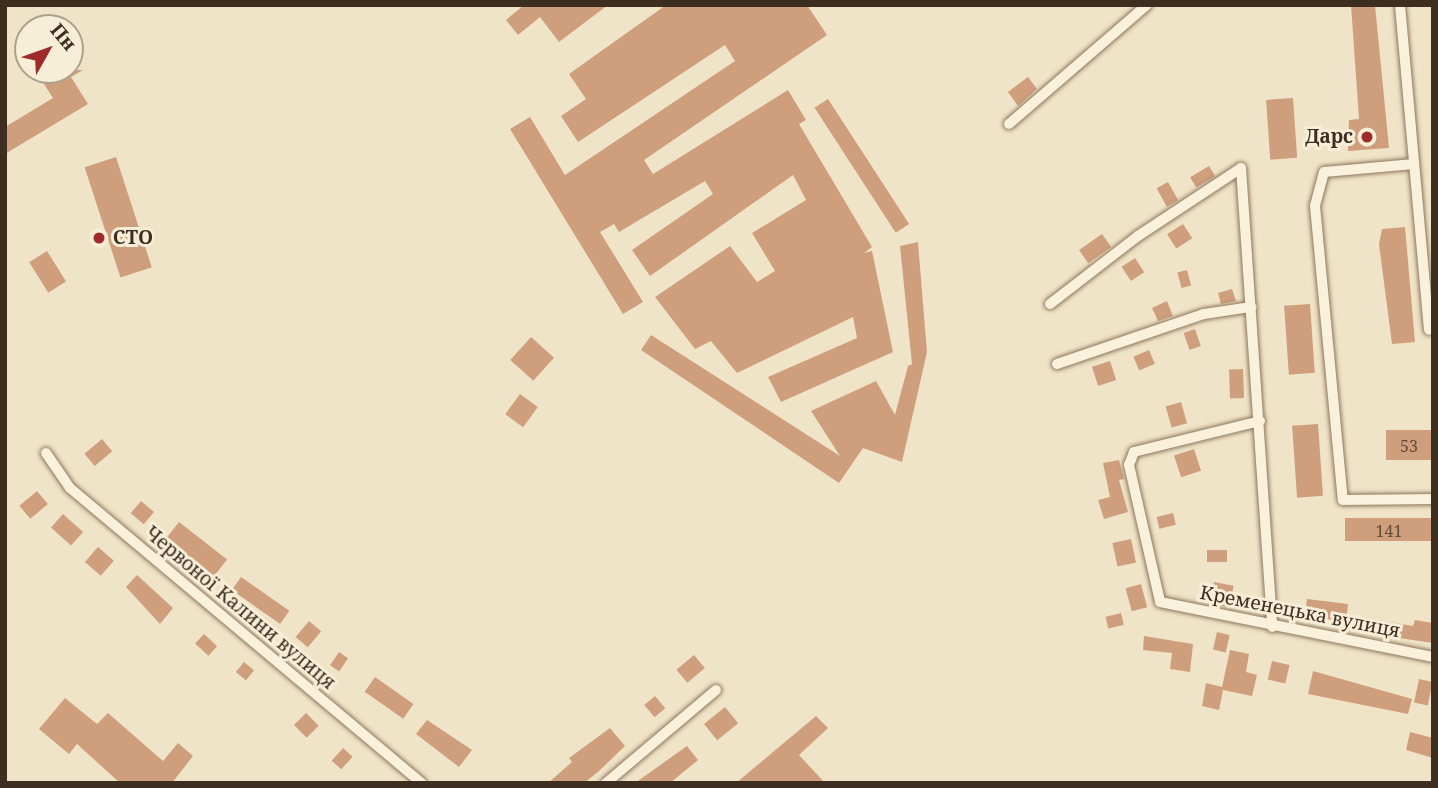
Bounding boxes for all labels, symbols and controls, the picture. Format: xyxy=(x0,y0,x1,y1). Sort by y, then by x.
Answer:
north arrow xyxy=(14,14,84,84)
text: Пн xyxy=(45,18,83,56)
place label: Дарс xyxy=(1305,126,1353,148)
marker: Дарс xyxy=(1359,129,1375,145)
place label: СТО xyxy=(113,227,153,249)
marker: СТО xyxy=(91,230,107,246)
house number: 53 xyxy=(1400,436,1418,456)
house number: 141 xyxy=(1376,521,1402,541)
street label: Червоної Калини вулиця xyxy=(140,522,340,694)
street label: Кременецька вулиця xyxy=(1198,581,1402,643)

